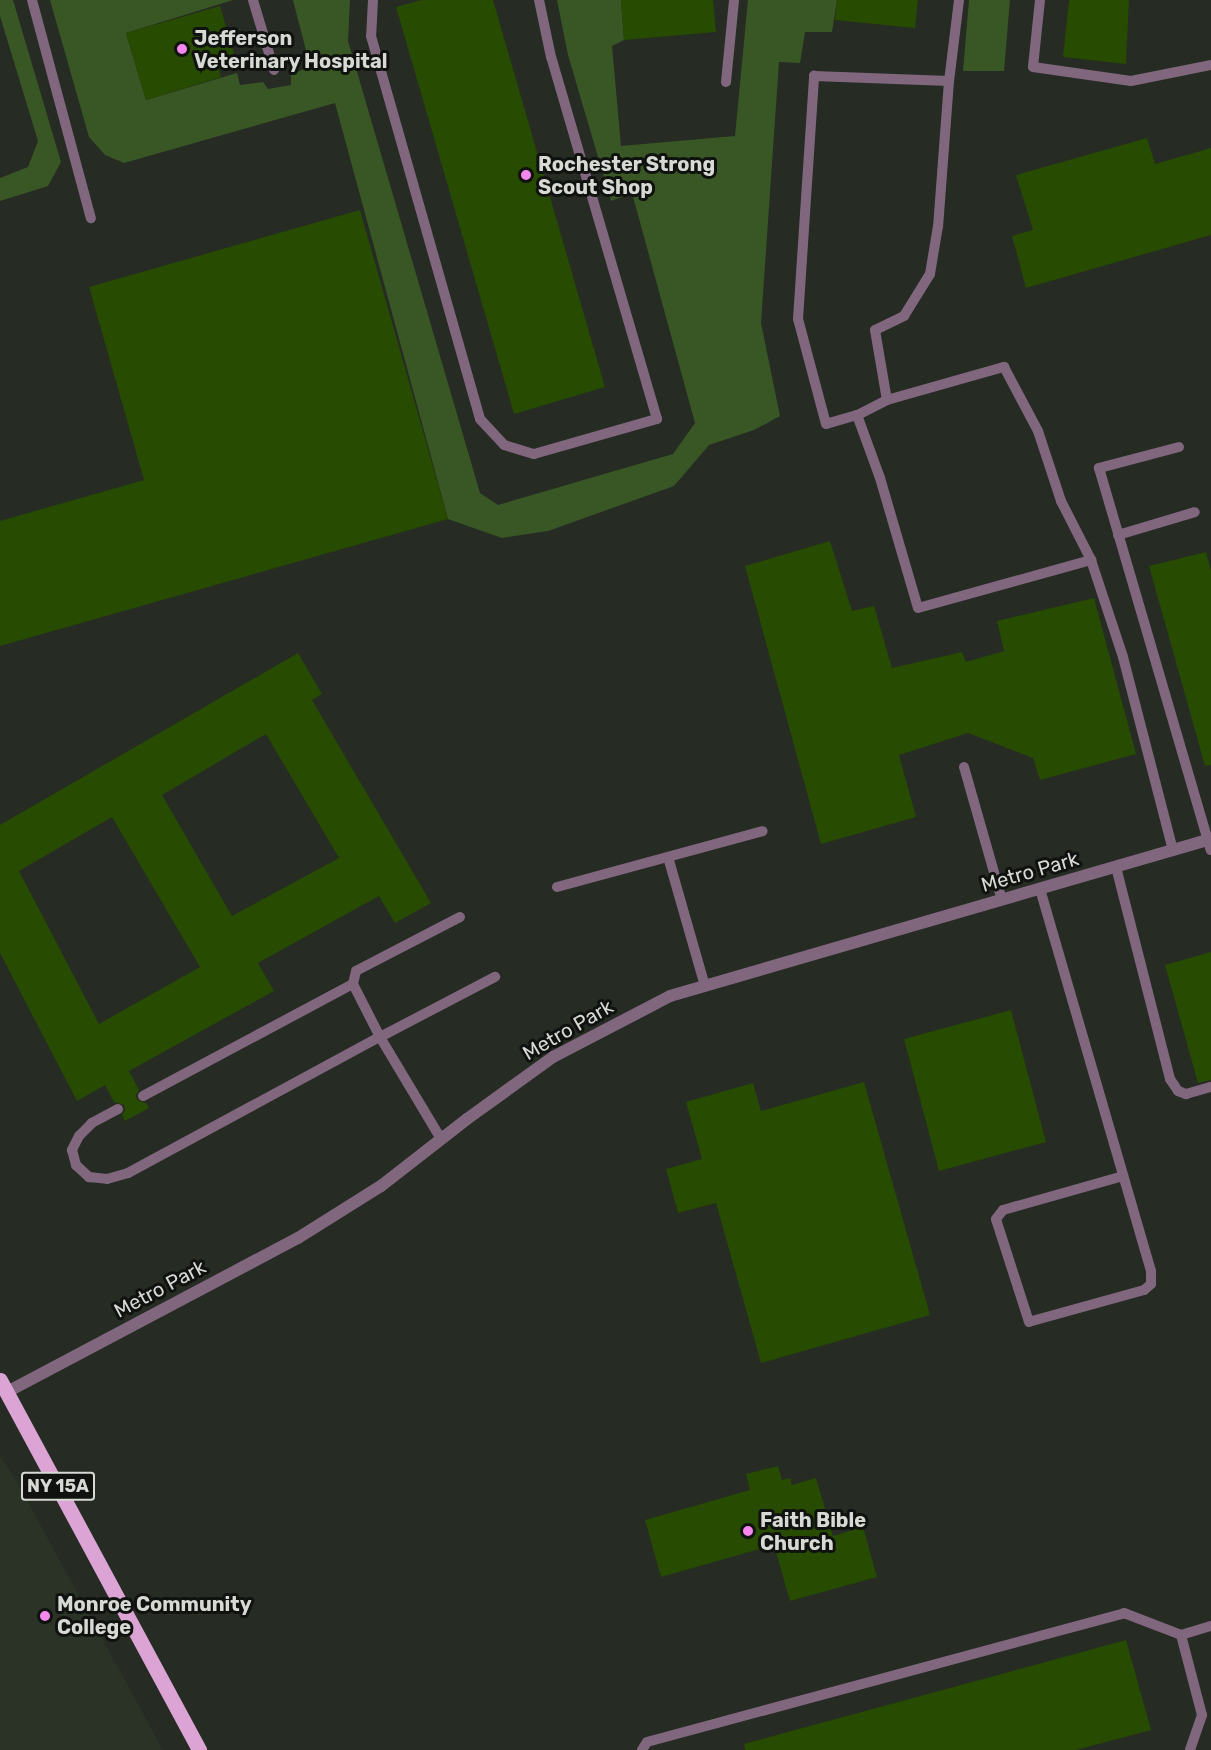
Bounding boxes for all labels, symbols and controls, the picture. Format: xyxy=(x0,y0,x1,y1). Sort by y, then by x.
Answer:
place label: Jefferson Veterinary Hospital xyxy=(194,26,388,73)
marker: Jefferson Veterinary Hospital xyxy=(175,42,189,56)
place label: Rochester Strong Scout Shop xyxy=(538,152,716,199)
marker: Rochester Strong Scout Shop xyxy=(519,168,533,182)
street label: Metro Park xyxy=(979,847,1081,897)
street label: Metro Park xyxy=(519,995,617,1065)
street label: Metro Park xyxy=(110,1255,210,1323)
road number: NY 15A xyxy=(20,1471,96,1501)
place label: Faith Bible Church xyxy=(760,1508,866,1555)
marker: Faith Bible Church xyxy=(741,1524,755,1538)
place label: Monroe Community College xyxy=(57,1592,252,1639)
marker: Monroe Community College xyxy=(38,1609,52,1623)

